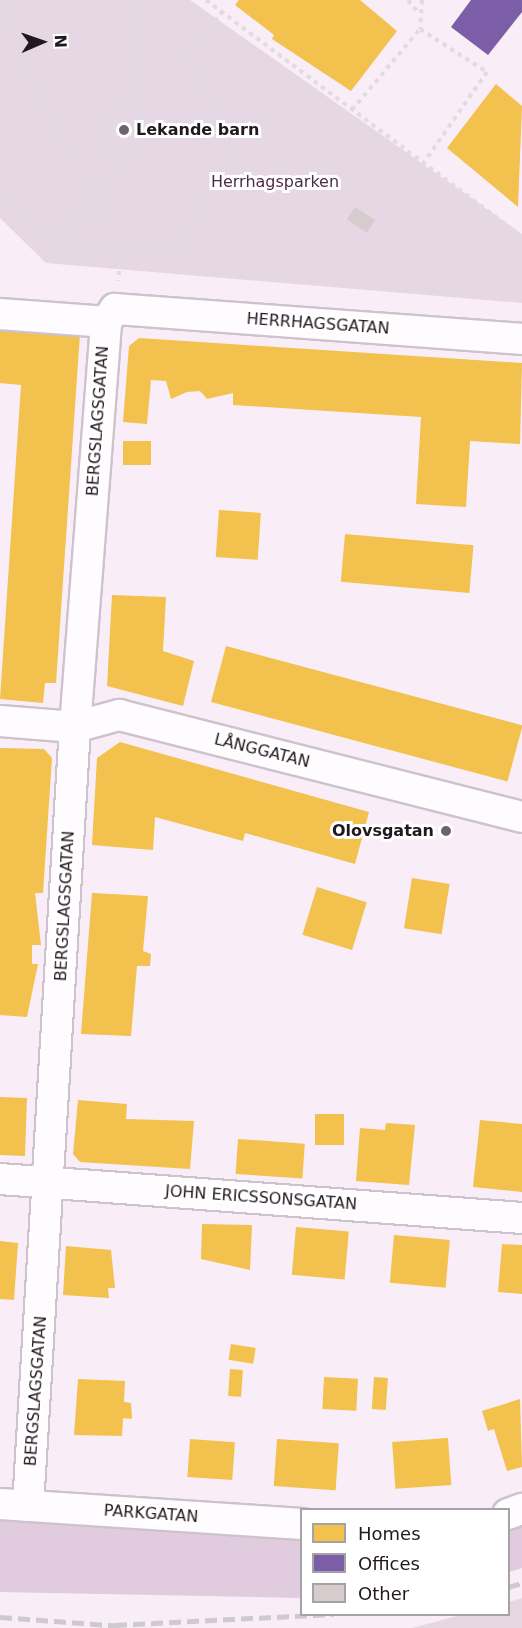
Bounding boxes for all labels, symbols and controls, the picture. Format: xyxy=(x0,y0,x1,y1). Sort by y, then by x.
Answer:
north arrow xyxy=(12,12,72,72)
text: N xyxy=(51,34,70,48)
place label: Lekande barn xyxy=(136,120,259,140)
marker: Lekande barn xyxy=(117,123,131,137)
park label: Herrhagsparken xyxy=(211,172,339,192)
street label: HERRHAGSGATAN xyxy=(246,309,390,339)
street label: BERGSLAGSGATAN xyxy=(83,345,113,497)
street label: LÅNGGATAN xyxy=(212,730,312,772)
place label: Olovsgatan xyxy=(332,821,434,841)
marker: Olovsgatan xyxy=(439,824,453,838)
street label: BERGSLAGSGATAN xyxy=(51,830,79,982)
street label: JOHN ERICSSONSGATAN xyxy=(165,1182,357,1214)
street label: BERGSLAGSGATAN xyxy=(21,1315,51,1467)
street label: PARKGATAN xyxy=(103,1501,199,1527)
legend xyxy=(300,1508,510,1616)
text: Homes xyxy=(358,1523,421,1544)
text: Offices xyxy=(358,1553,420,1574)
text: Other xyxy=(358,1583,409,1604)

